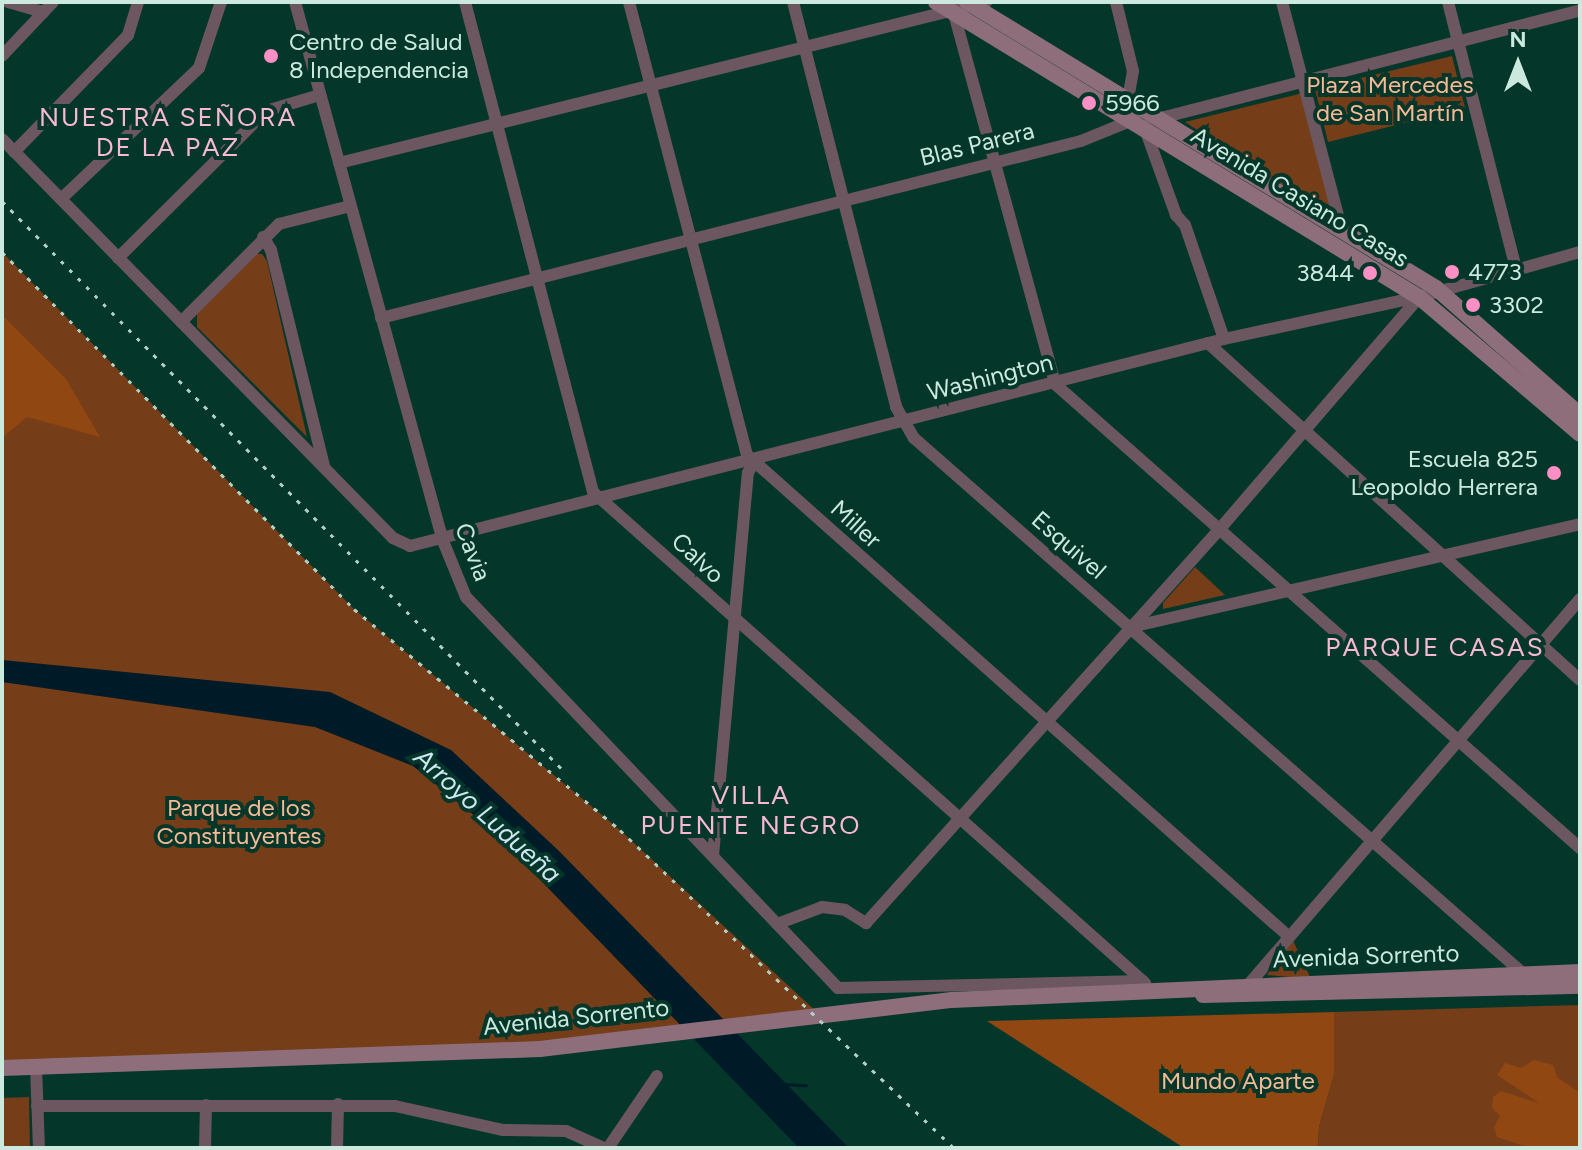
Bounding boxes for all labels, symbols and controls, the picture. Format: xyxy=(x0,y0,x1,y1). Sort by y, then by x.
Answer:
north arrow xyxy=(1478,24,1558,104)
text: N xyxy=(1509,26,1527,53)
place label: Centro de Salud 8 Independencia xyxy=(289,28,469,84)
marker: Centro de Salud 8 Independencia xyxy=(260,45,282,67)
park label: Plaza Mercedes de San Martín xyxy=(1306,71,1474,127)
place label: 5966 xyxy=(1105,89,1160,117)
marker: 5966 xyxy=(1080,94,1098,112)
district label: NUESTRA SEÑORA DE LA PAZ xyxy=(39,102,297,164)
street label: Blas Parera xyxy=(917,116,1037,172)
street label: Avenida Casiano Casas xyxy=(1186,121,1414,273)
place label: 4773 xyxy=(1468,258,1522,286)
place label: 3844 xyxy=(1296,259,1354,287)
marker: 4773 xyxy=(1443,263,1461,281)
marker: 3844 xyxy=(1361,264,1379,282)
place label: 3302 xyxy=(1489,291,1544,319)
marker: 3302 xyxy=(1464,296,1482,314)
street label: Washington xyxy=(924,348,1056,406)
place label: Escuela 825 Leopoldo Herrera xyxy=(1350,445,1538,501)
marker: Escuela 825 Leopoldo Herrera xyxy=(1545,464,1563,482)
street label: Miller xyxy=(825,494,887,554)
street label: Esquivel xyxy=(1026,505,1112,585)
street label: Cavia xyxy=(449,519,497,585)
street label: Calvo xyxy=(666,527,730,589)
district label: PARQUE CASAS xyxy=(1325,632,1545,664)
water label: Arroyo Ludueña xyxy=(407,742,567,890)
district label: VILLA PUENTE NEGRO xyxy=(641,780,861,842)
park label: Parque de los Constituyentes xyxy=(156,794,322,850)
street label: Avenida Sorrento xyxy=(1272,938,1460,974)
street label: Avenida Sorrento xyxy=(482,993,670,1041)
park label: Mundo Aparte xyxy=(1161,1067,1315,1095)

